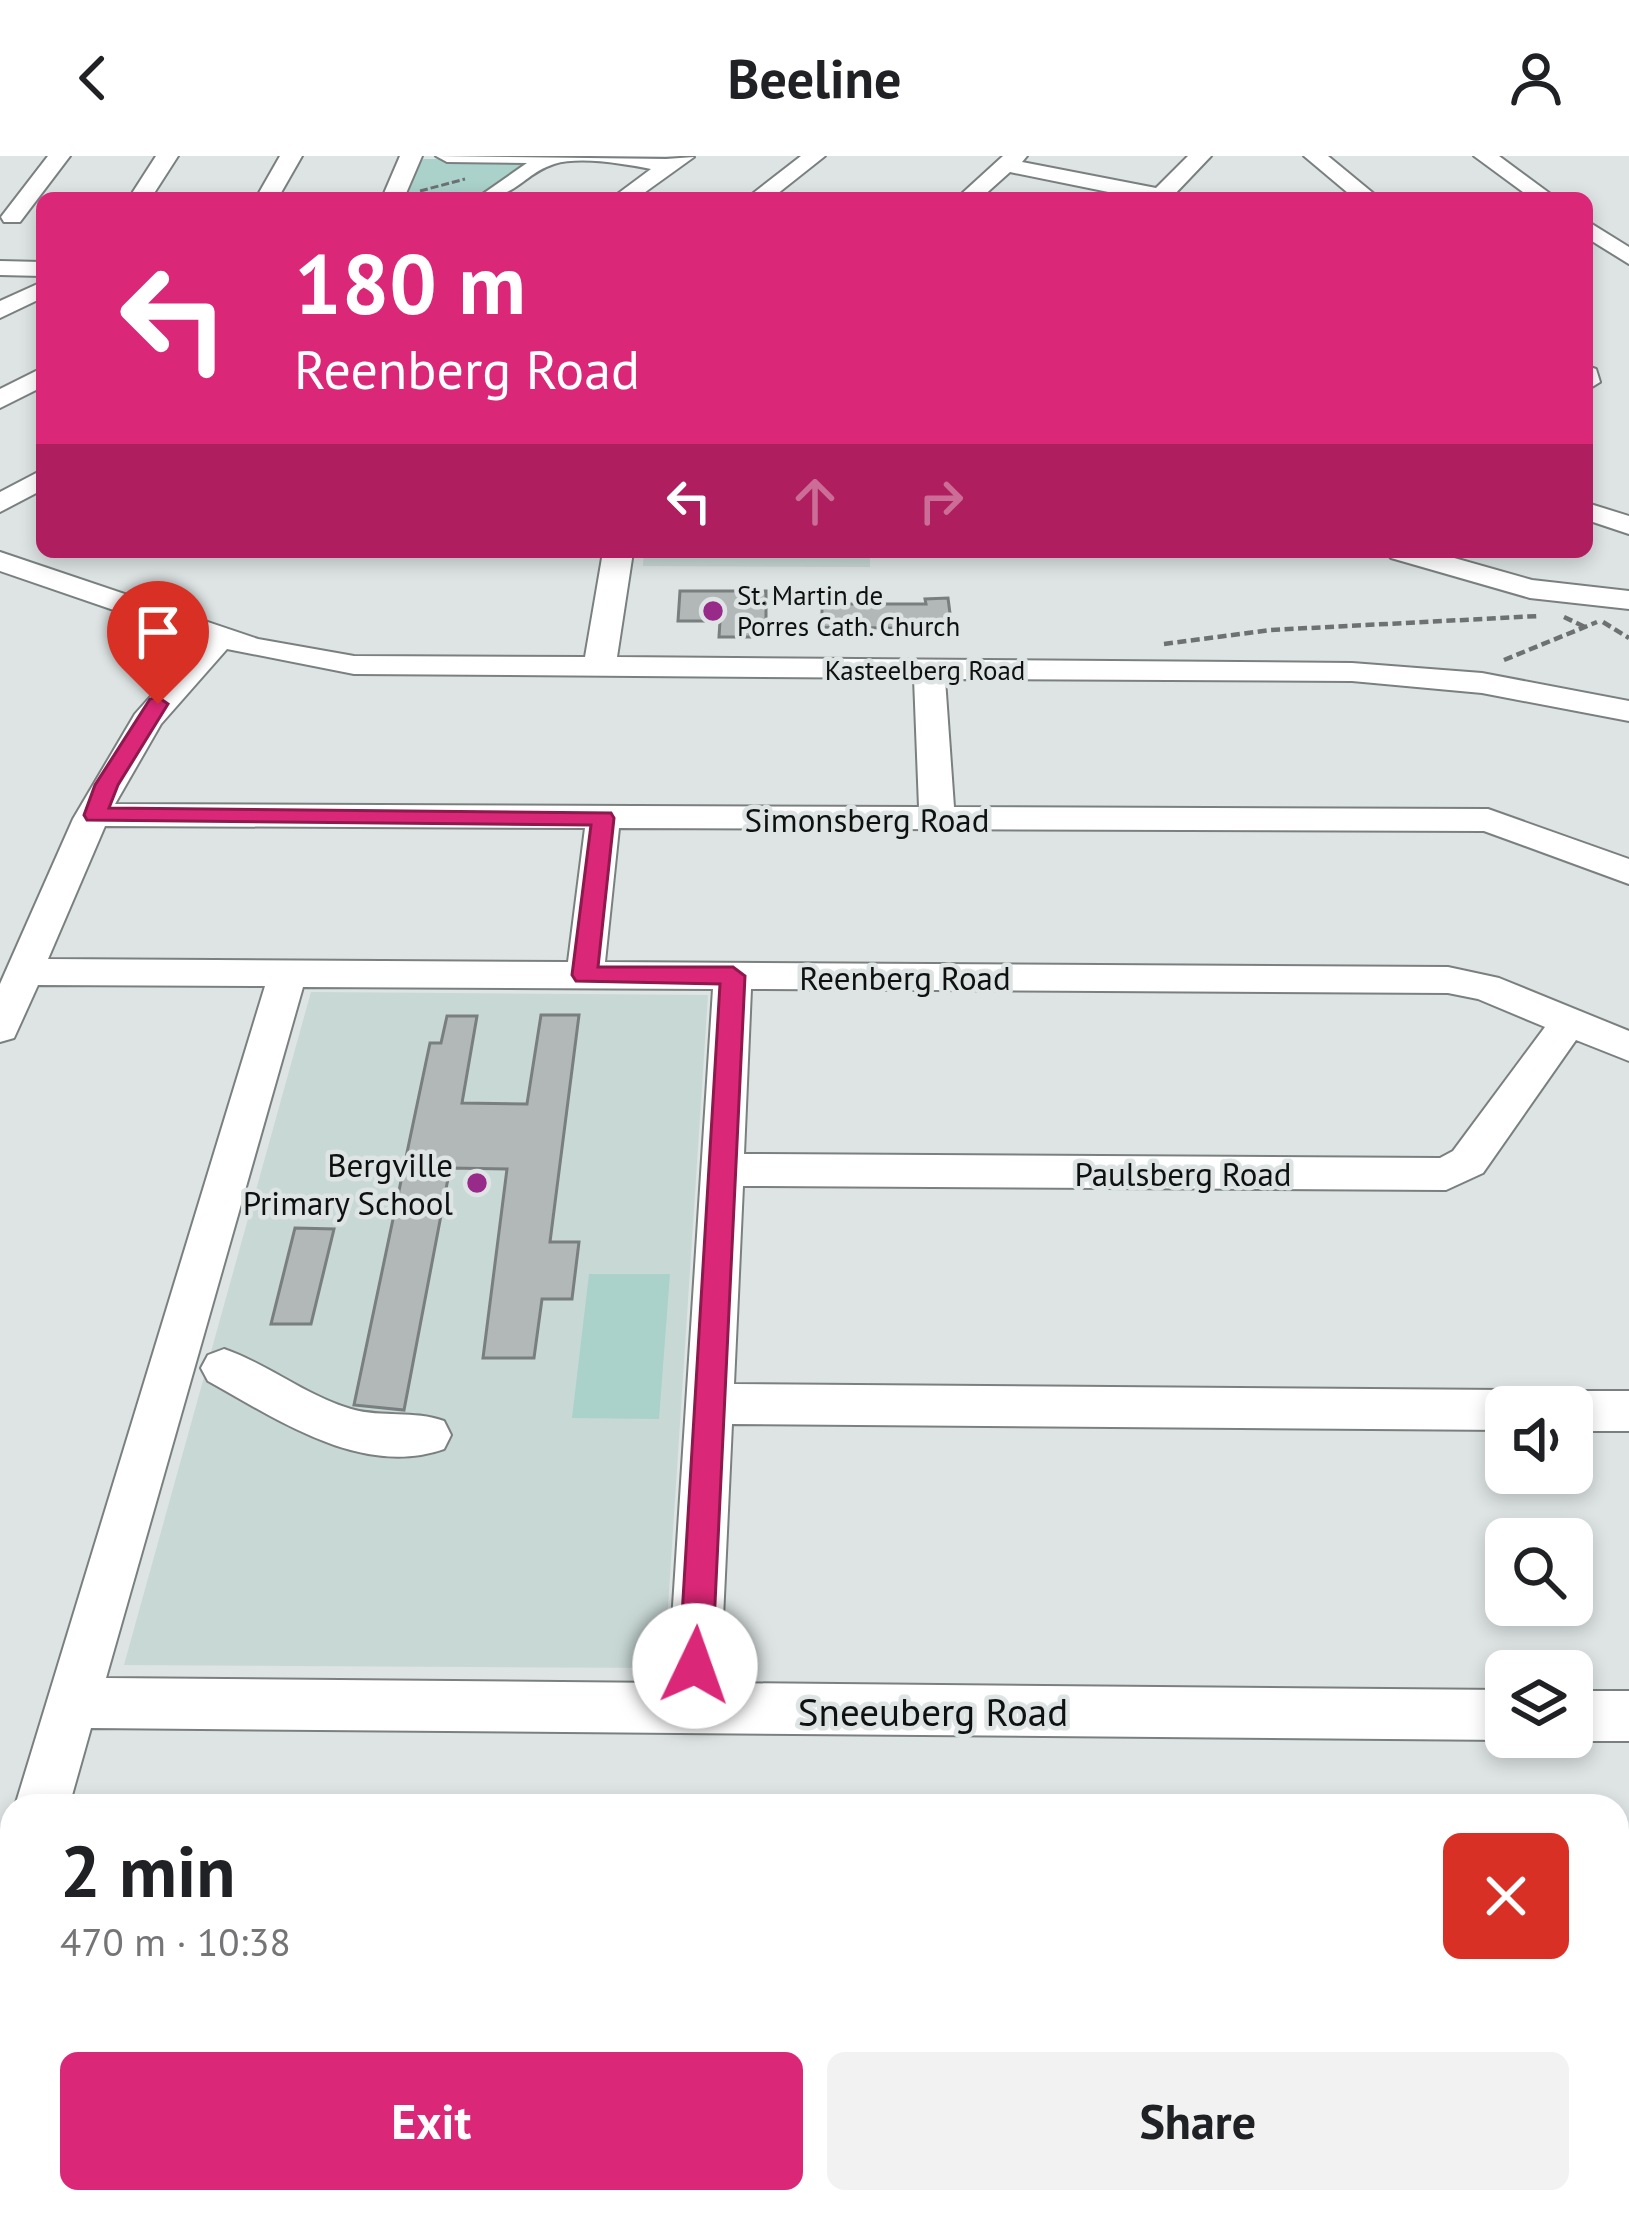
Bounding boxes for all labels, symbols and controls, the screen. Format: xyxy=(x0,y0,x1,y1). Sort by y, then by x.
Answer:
text: Beeline xyxy=(728,43,901,113)
icon: back xyxy=(60,45,126,111)
icon: person xyxy=(1503,45,1569,111)
text: 180 m xyxy=(294,228,526,337)
icon: left xyxy=(96,240,252,396)
text: Reenberg Road xyxy=(294,334,640,404)
icon: left xyxy=(656,468,722,534)
icon: ahead xyxy=(782,468,848,534)
icon: right xyxy=(908,468,974,534)
place label: St. Martin de Porres Cath. Church xyxy=(737,578,960,643)
pin xyxy=(107,581,209,704)
marker: St. Martin de Porres Cath. Church xyxy=(700,598,726,624)
icon: arrive xyxy=(125,599,191,665)
street label: Kasteelberg Road xyxy=(825,653,1025,687)
street label: Simonsberg Road xyxy=(745,798,990,841)
street label: Reenberg Road xyxy=(799,956,1011,999)
place label: Bergville Primary School xyxy=(243,1143,453,1224)
street label: Paulsberg Road xyxy=(1074,1152,1292,1195)
marker: Bergville Primary School xyxy=(464,1170,490,1196)
map controls xyxy=(1485,1386,1593,1758)
button: sound xyxy=(1485,1386,1593,1494)
button: search xyxy=(1485,1518,1593,1626)
position arrow xyxy=(632,1603,758,1729)
button: layers xyxy=(1485,1650,1593,1758)
street label: Sneeuberg Road xyxy=(798,1686,1068,1737)
text: 2 min xyxy=(60,1824,236,1917)
button: close xyxy=(1443,1833,1569,1959)
text: 470 m · 10:38 xyxy=(60,1916,291,1967)
button: Exit xyxy=(60,2052,803,2190)
button: Share xyxy=(827,2052,1569,2190)

